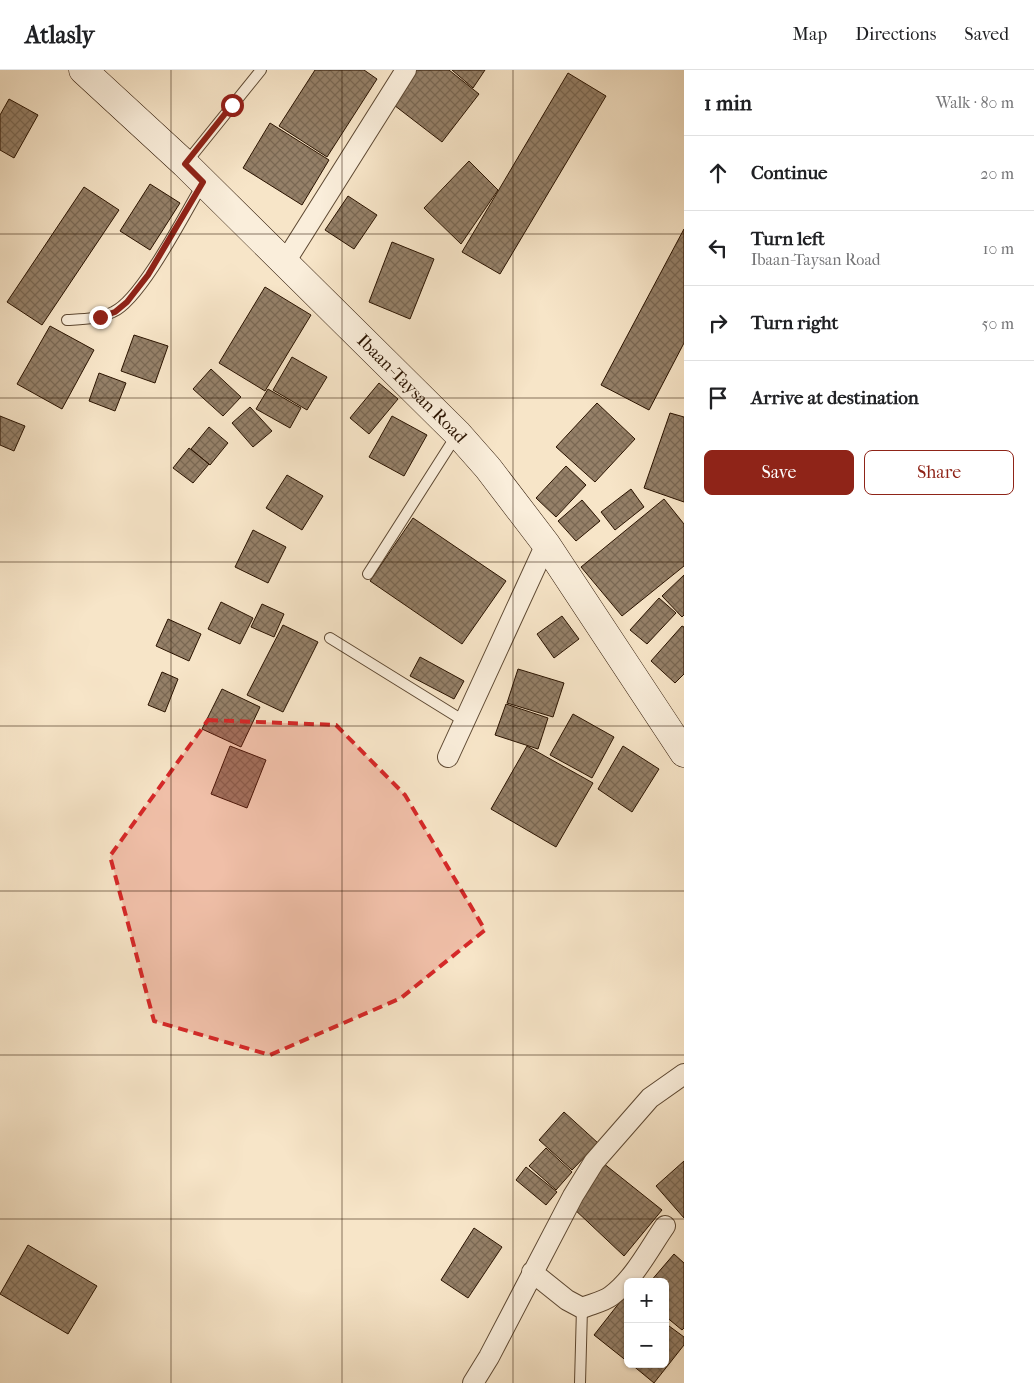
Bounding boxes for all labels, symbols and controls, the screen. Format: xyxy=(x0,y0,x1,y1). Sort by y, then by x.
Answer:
text: Atlasly xyxy=(25,21,94,49)
text: Map xyxy=(793,24,827,45)
text: Directions xyxy=(855,24,936,45)
text: Saved xyxy=(964,24,1009,45)
text: 1 min xyxy=(704,91,752,115)
text: Walk · 80 m xyxy=(936,93,1014,112)
route start xyxy=(221,94,244,117)
icon: ahead xyxy=(704,159,732,187)
text: Continue xyxy=(751,162,827,184)
text: 20 m xyxy=(980,164,1014,183)
text: Turn left xyxy=(751,228,825,250)
icon: left xyxy=(704,234,732,262)
text: 10 m xyxy=(983,239,1014,258)
text: Ibaan-Taysan Road xyxy=(751,250,881,269)
route end xyxy=(89,306,112,329)
icon: right xyxy=(704,309,732,337)
text: Turn right xyxy=(751,312,838,334)
text: 50 m xyxy=(982,314,1014,333)
street label: Ibaan-Taysan Road xyxy=(353,330,471,447)
icon: arrive xyxy=(704,384,732,412)
text: Arrive at destination xyxy=(751,387,919,409)
button: Save xyxy=(704,450,854,495)
button: Share xyxy=(864,450,1014,495)
map controls xyxy=(624,1278,669,1368)
button: + xyxy=(624,1278,669,1323)
button: − xyxy=(624,1323,669,1368)

